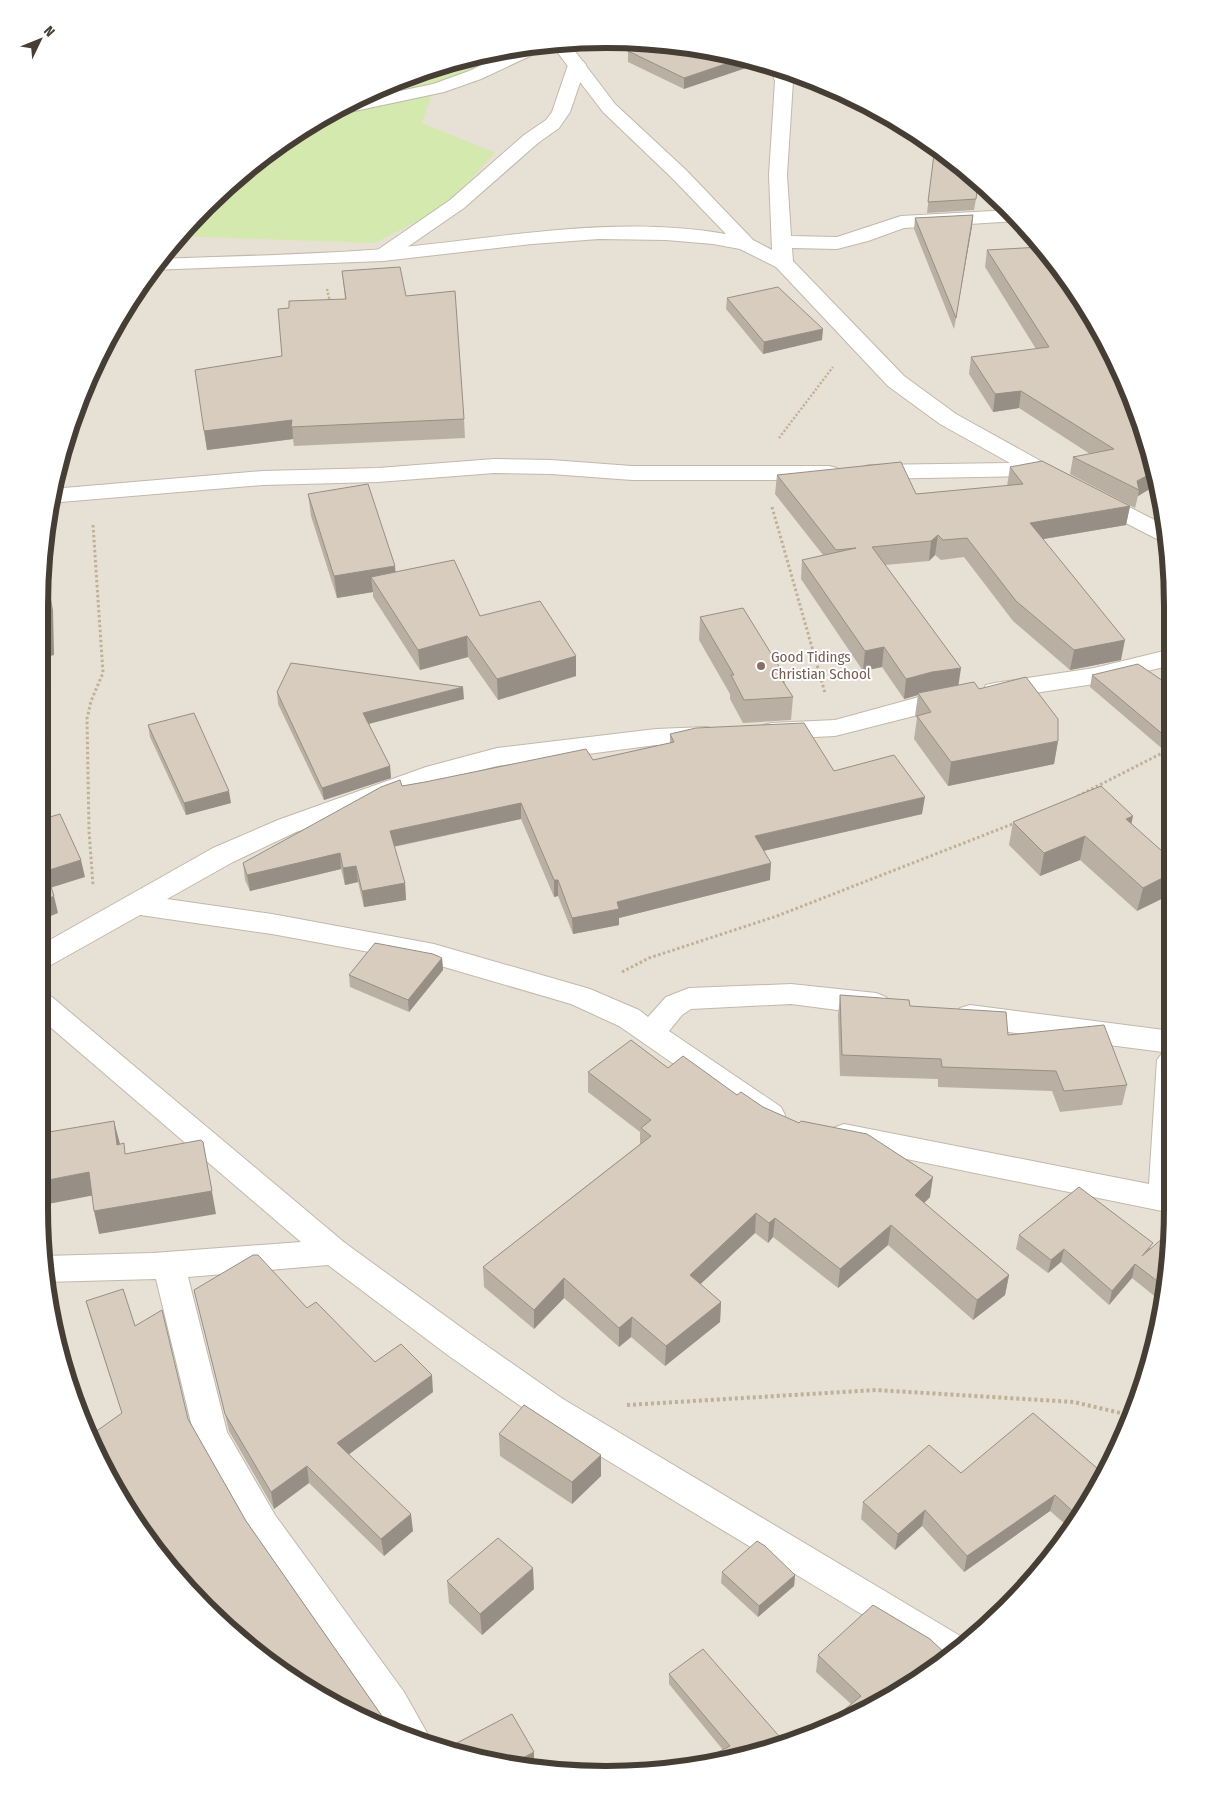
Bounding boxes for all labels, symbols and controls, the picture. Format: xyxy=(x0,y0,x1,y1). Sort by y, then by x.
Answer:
north arrow xyxy=(15,15,65,65)
text: N xyxy=(40,23,58,40)
place label: Good Tidings Christian School xyxy=(771,648,871,683)
marker: Good Tidings Christian School xyxy=(755,660,767,672)

